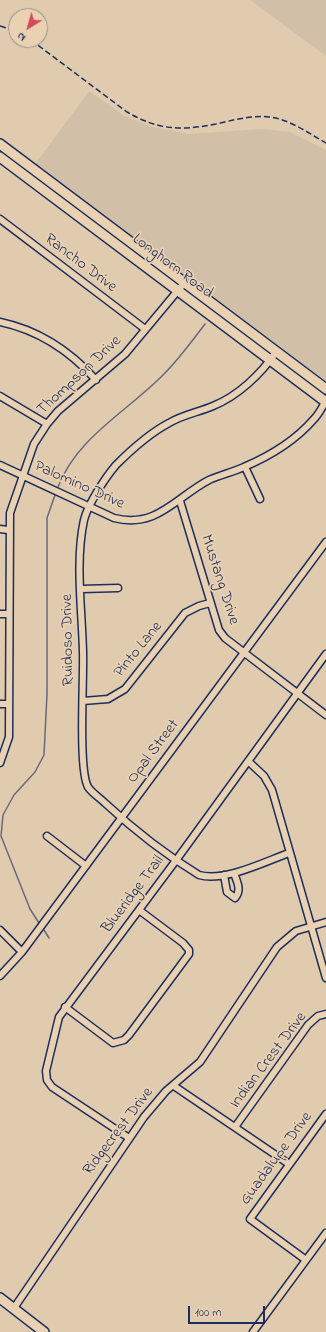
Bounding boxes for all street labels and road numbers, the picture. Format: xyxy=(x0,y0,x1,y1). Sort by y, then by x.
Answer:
street label: Longhorn Road xyxy=(128,230,216,304)
street label: Rancho Drive xyxy=(40,231,120,297)
street label: Thompson Drive xyxy=(34,332,126,420)
street label: Palomino Drive xyxy=(31,458,127,514)
street label: Mustang Drive xyxy=(195,533,243,627)
street label: Ruidoso Drive xyxy=(59,594,79,686)
street label: Pinto Lane xyxy=(111,618,167,682)
street label: Opal Street xyxy=(124,716,184,788)
street label: Blueridge Trail xyxy=(99,852,169,938)
street label: Indian Crest Drive xyxy=(226,1009,312,1113)
street label: Ridgecrest Drive xyxy=(80,1084,158,1180)
street label: Guadalupe Drive xyxy=(237,1109,317,1209)

